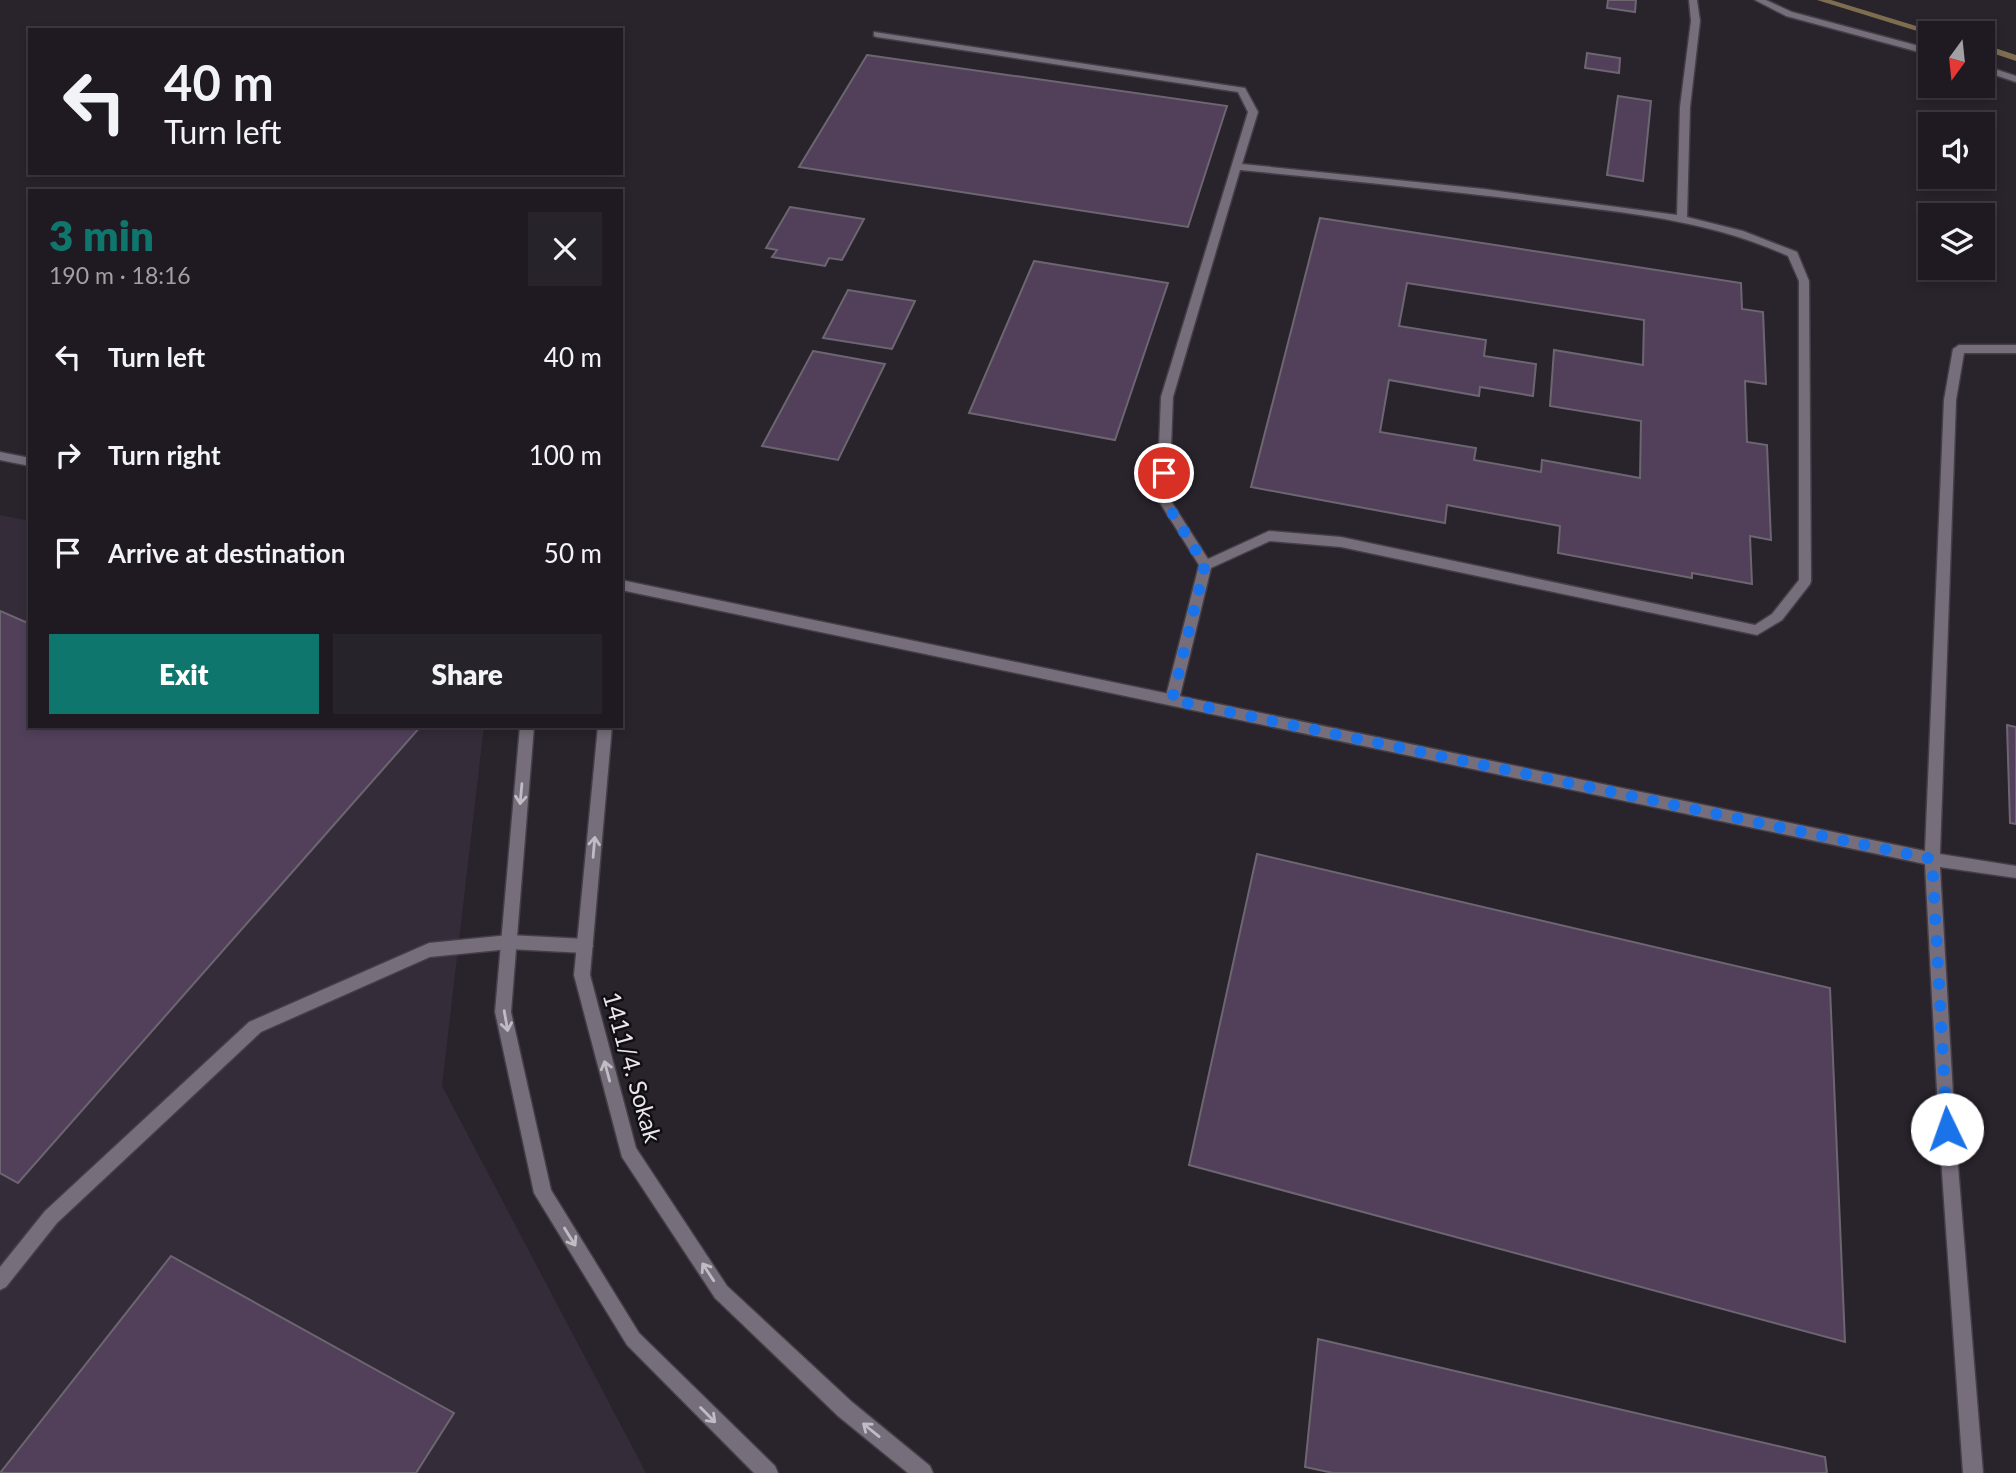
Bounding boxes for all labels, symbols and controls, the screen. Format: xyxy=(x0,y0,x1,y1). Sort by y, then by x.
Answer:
north arrow xyxy=(1918,21,1995,98)
map controls xyxy=(1918,21,1995,280)
text: 40 m xyxy=(164,53,274,111)
icon: left xyxy=(49,56,140,147)
text: Turn left xyxy=(164,112,281,151)
button: sound xyxy=(1918,112,1995,189)
button: layers xyxy=(1918,203,1995,280)
text: 3 min xyxy=(49,210,154,260)
button: close xyxy=(528,212,602,286)
text: 190 m · 18:16 xyxy=(49,261,191,289)
icon: left xyxy=(49,338,87,376)
text: Turn left xyxy=(108,341,205,373)
text: 40 m xyxy=(544,341,602,373)
icon: right xyxy=(49,436,87,474)
text: Turn right xyxy=(108,439,221,471)
text: 100 m xyxy=(529,439,602,471)
pin xyxy=(1134,443,1194,503)
icon: arrive xyxy=(1145,454,1183,492)
icon: arrive xyxy=(49,534,87,572)
text: Arrive at destination xyxy=(108,537,345,569)
text: 50 m xyxy=(544,537,602,569)
button: Exit xyxy=(49,634,319,714)
button: Share xyxy=(333,634,602,714)
one-way arrow xyxy=(515,782,528,805)
one-way arrow xyxy=(588,836,601,859)
street label: 1411/4. Sokak xyxy=(598,988,669,1146)
one-way arrow xyxy=(500,1009,513,1032)
one-way arrow xyxy=(600,1060,613,1083)
position arrow xyxy=(1910,1092,1984,1166)
one-way arrow xyxy=(563,1226,577,1246)
one-way arrow xyxy=(701,1262,715,1282)
one-way arrow xyxy=(700,1407,717,1424)
one-way arrow xyxy=(862,1422,880,1437)

